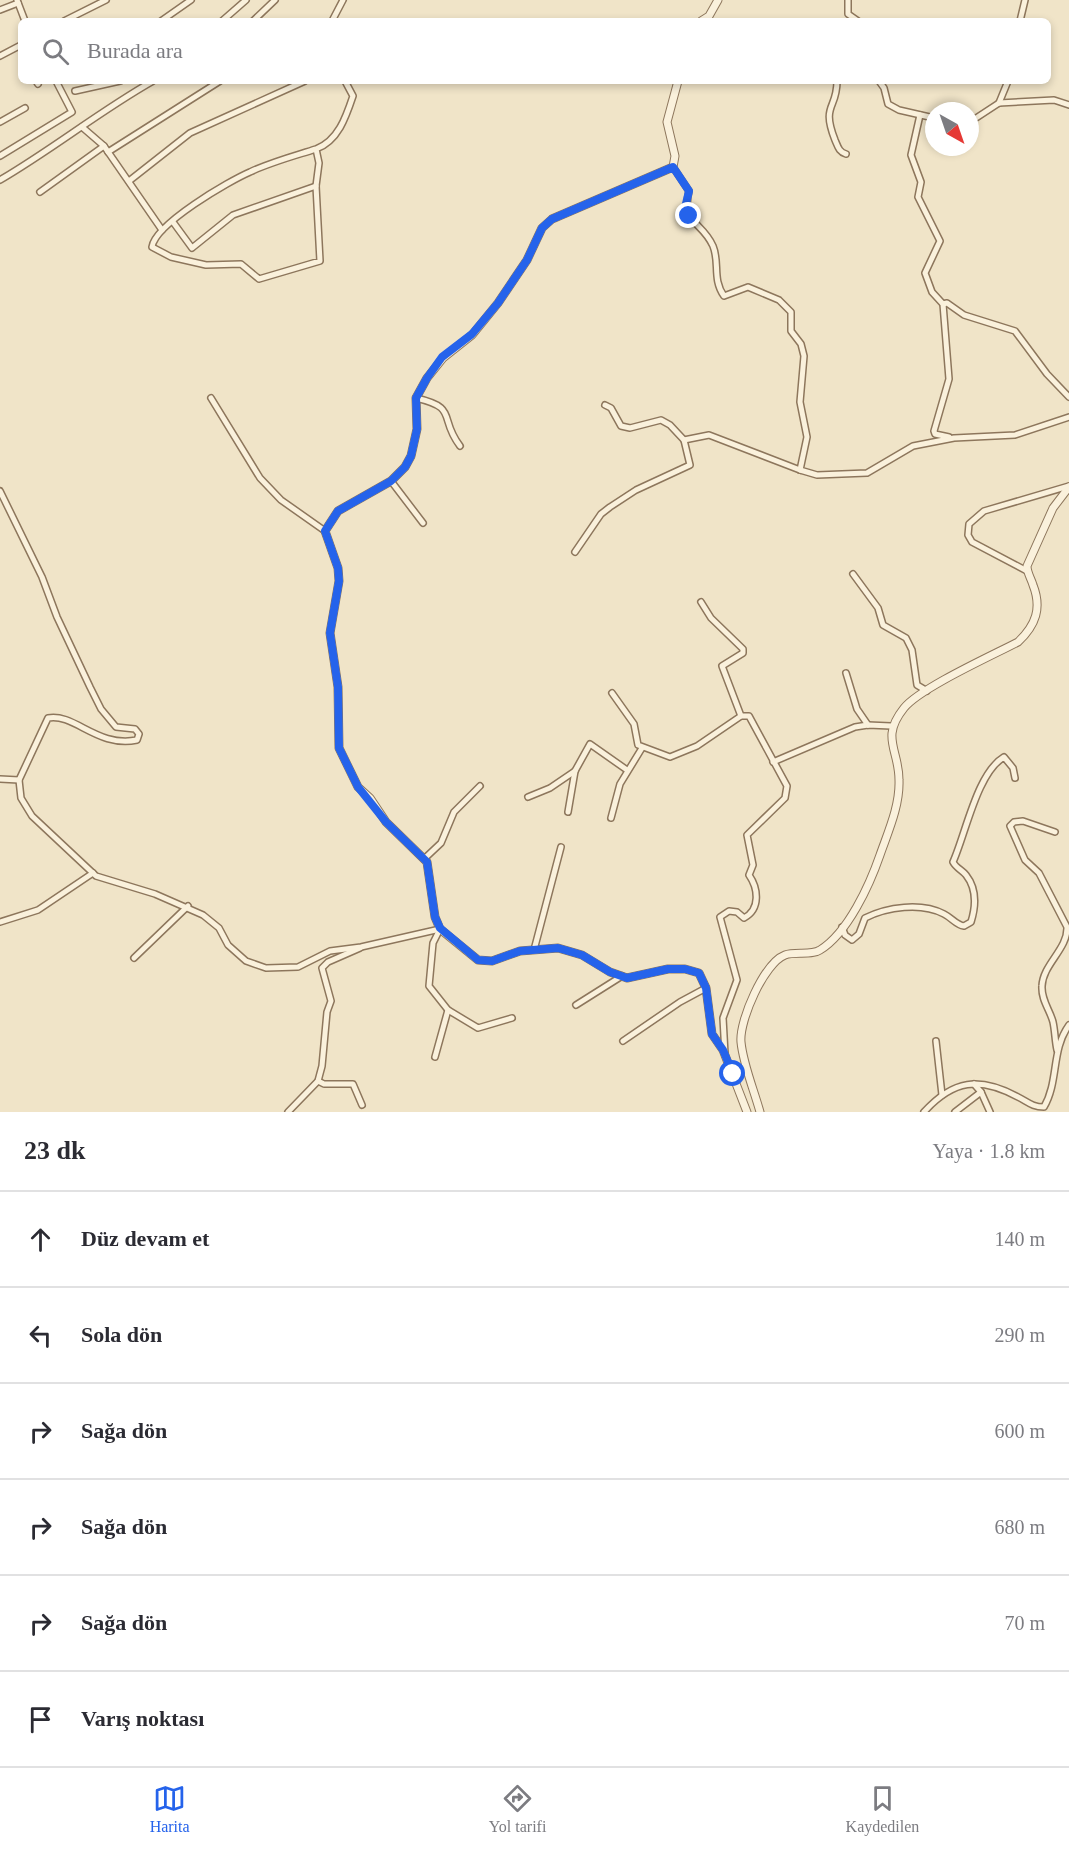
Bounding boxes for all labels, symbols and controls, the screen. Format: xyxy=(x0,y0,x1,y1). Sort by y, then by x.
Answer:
search box xyxy=(18,18,1051,84)
icon: search xyxy=(39,35,72,68)
text: Burada ara xyxy=(87,38,183,63)
north arrow xyxy=(925,102,979,156)
route end xyxy=(675,202,701,228)
route start xyxy=(719,1060,745,1086)
text: 23 dk xyxy=(24,1136,85,1165)
text: Yaya · 1.8 km xyxy=(933,1140,1045,1162)
icon: ahead xyxy=(24,1223,57,1256)
text: Düz devam et xyxy=(81,1226,209,1251)
text: 140 m xyxy=(994,1228,1045,1250)
icon: left xyxy=(24,1319,57,1352)
text: Sola dön xyxy=(81,1322,162,1347)
text: 290 m xyxy=(994,1324,1045,1346)
icon: right xyxy=(24,1415,57,1448)
text: Sağa dön xyxy=(81,1418,167,1443)
text: 600 m xyxy=(994,1420,1045,1442)
icon: right xyxy=(24,1511,57,1544)
text: Sağa dön xyxy=(81,1514,167,1539)
text: 680 m xyxy=(994,1516,1045,1538)
icon: right xyxy=(24,1607,57,1640)
text: Sağa dön xyxy=(81,1610,167,1635)
text: 70 m xyxy=(1004,1612,1045,1634)
icon: arrive xyxy=(24,1703,57,1736)
text: Varış noktası xyxy=(81,1706,204,1731)
tab: Harita xyxy=(150,1782,190,1836)
tab: Yol tarifi xyxy=(489,1782,546,1836)
tab: Kaydedilen xyxy=(846,1782,919,1836)

